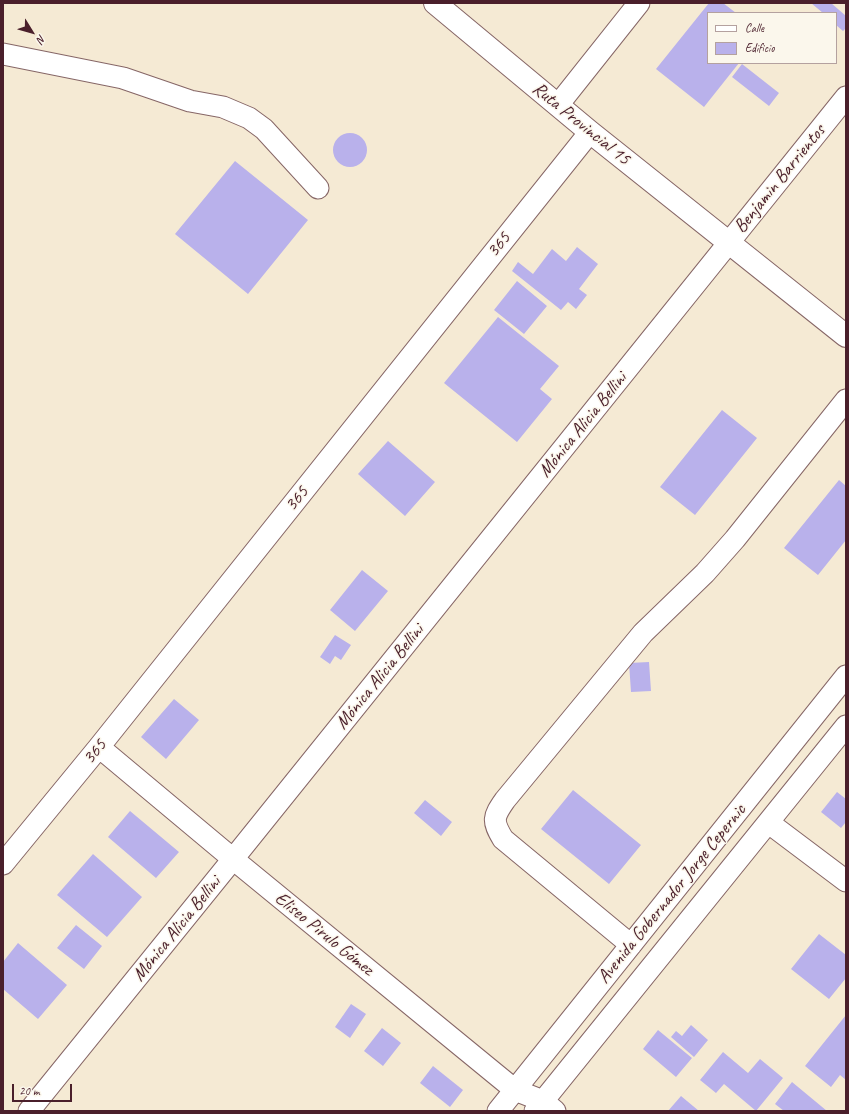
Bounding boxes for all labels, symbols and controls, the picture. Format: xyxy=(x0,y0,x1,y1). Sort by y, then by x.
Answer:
north arrow xyxy=(12,12,52,52)
legend xyxy=(707,12,837,64)
text: Calle xyxy=(745,20,764,36)
text: N xyxy=(34,32,49,46)
text: Edificio xyxy=(745,40,775,56)
street label: Ruta Provincial 15 xyxy=(527,78,635,170)
street label: Benjamin Barrientos xyxy=(729,120,831,238)
street label: 365 xyxy=(482,228,516,262)
street label: Mónica Alicia Bellini xyxy=(534,368,632,482)
street label: 365 xyxy=(280,482,314,516)
street label: Mónica Alicia Bellini xyxy=(331,620,429,734)
street label: 365 xyxy=(78,735,112,769)
street label: Avenida Gobernador Jorge Cepernic xyxy=(593,800,751,988)
street label: Mónica Alicia Bellini xyxy=(128,872,226,986)
street label: Eliseo Pirulo Gómez xyxy=(270,887,378,981)
scale bar xyxy=(14,1076,74,1102)
text: 20 m xyxy=(19,1083,39,1099)

